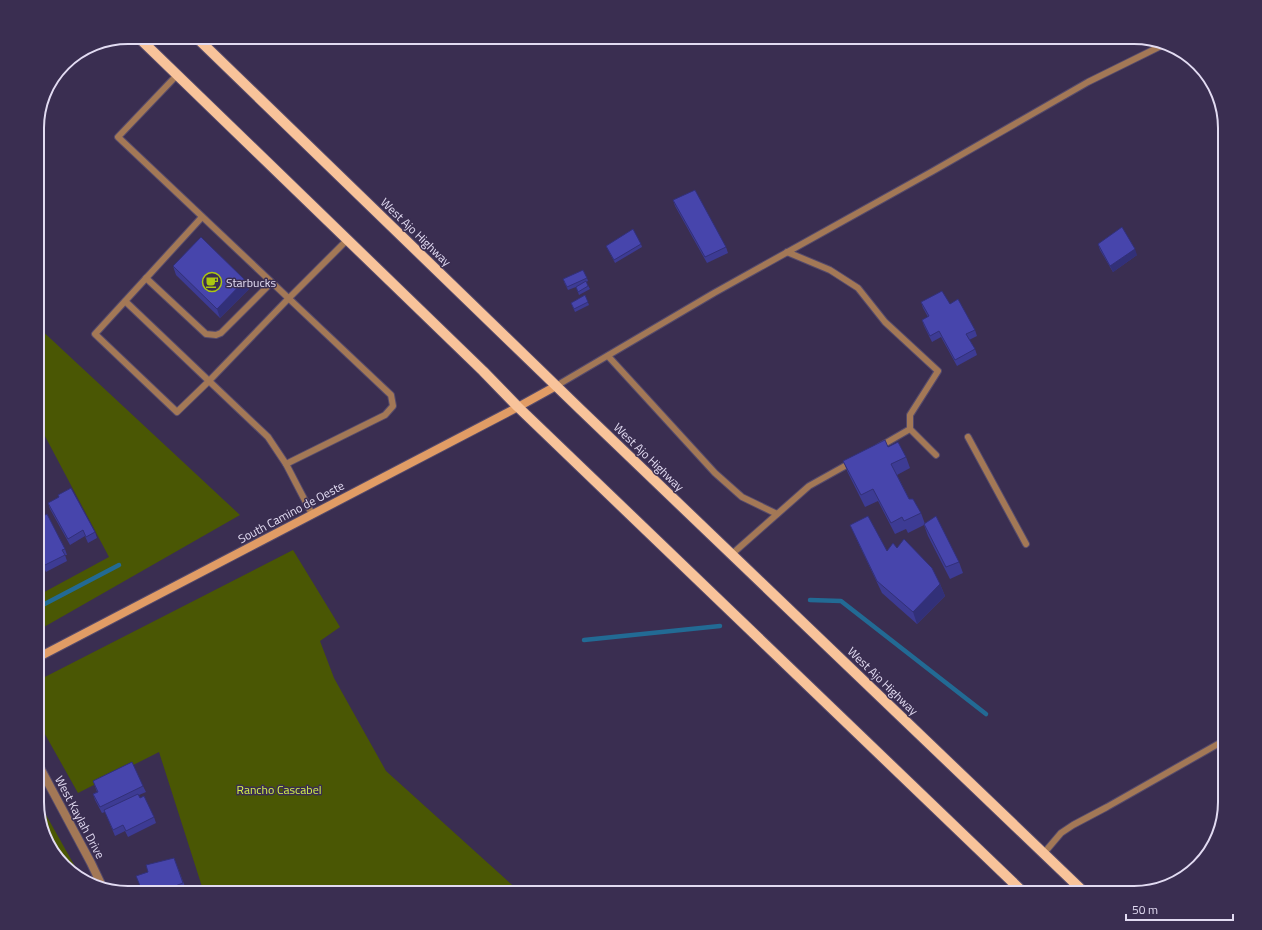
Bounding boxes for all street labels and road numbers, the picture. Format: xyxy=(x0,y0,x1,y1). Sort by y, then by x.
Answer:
street label: West Ajo Highway xyxy=(376,193,456,271)
street label: West Ajo Highway xyxy=(609,418,689,496)
street label: South Camino de Oeste xyxy=(234,476,348,548)
street label: West Ajo Highway xyxy=(843,642,923,720)
street label: West Kaylah Drive xyxy=(50,772,110,862)

